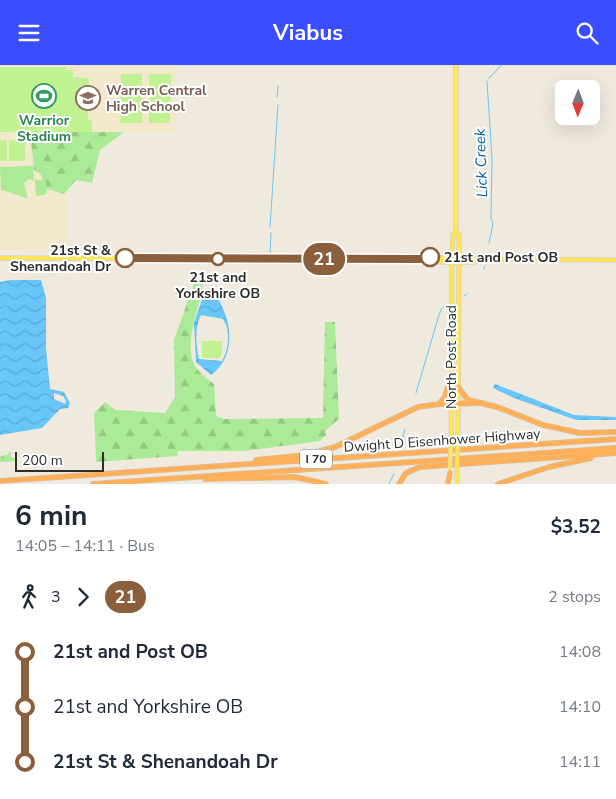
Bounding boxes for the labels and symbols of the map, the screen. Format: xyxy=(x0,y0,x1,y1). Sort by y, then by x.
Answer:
north arrow xyxy=(555,80,600,125)
place label: Warren Central High School xyxy=(106,81,207,116)
sports icon: Warrior Stadium xyxy=(31,83,57,109)
school or university icon: Warren Central High School xyxy=(75,85,101,111)
place label: Warrior Stadium xyxy=(17,111,71,146)
water label: Lick Creek xyxy=(470,128,492,198)
place label: 21st St & Shenandoah Dr xyxy=(10,241,112,276)
line badge: 21 xyxy=(302,243,346,275)
marker: 21st and Post OB xyxy=(420,247,440,267)
marker: 21st St & Shenandoah Dr xyxy=(115,248,135,268)
place label: 21st and Post OB xyxy=(444,248,558,267)
marker: 21st and Yorkshire OB xyxy=(211,252,225,266)
place label: 21st and Yorkshire OB xyxy=(175,268,260,303)
street label: North Post Road xyxy=(442,305,461,409)
street label: Dwight D Eisenhower Highway xyxy=(343,424,542,457)
scale bar xyxy=(15,449,104,472)
road number: I 70 xyxy=(300,449,332,469)

